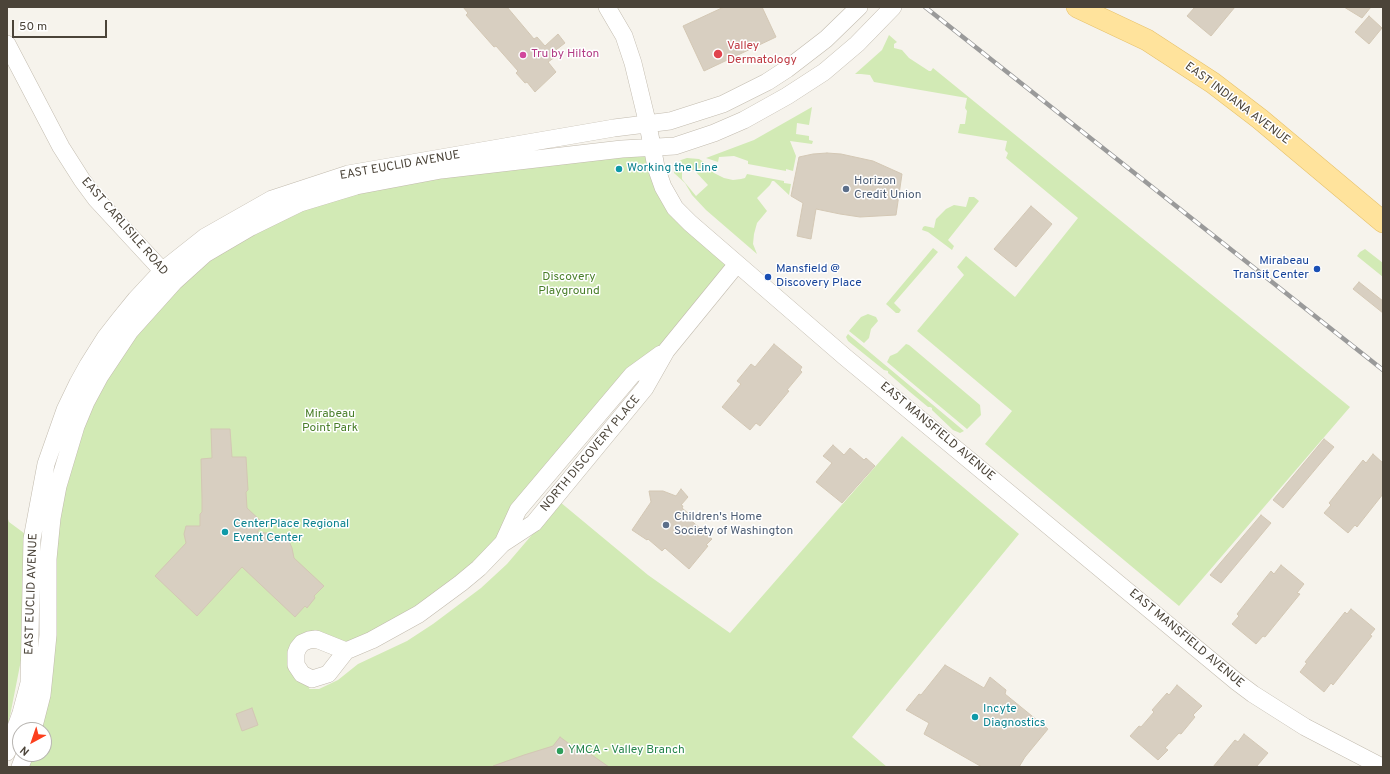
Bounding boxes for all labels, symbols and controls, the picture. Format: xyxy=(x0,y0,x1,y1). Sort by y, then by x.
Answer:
scale bar xyxy=(14,12,109,38)
text: 50 m xyxy=(19,19,47,35)
place label: Valley Dermatology xyxy=(727,40,797,68)
place label: Tru by Hilton xyxy=(531,48,599,62)
marker: Valley Dermatology xyxy=(712,48,724,60)
marker: Tru by Hilton xyxy=(518,50,528,60)
street label: EAST INDIANA AVENUE xyxy=(1182,60,1292,148)
street label: EAST EUCLID AVENUE xyxy=(339,148,461,184)
place label: Working the Line xyxy=(627,162,718,176)
marker: Working the Line xyxy=(614,164,624,174)
street label: EAST CARLISILE ROAD xyxy=(78,175,170,279)
place label: Horizon Credit Union xyxy=(854,175,921,203)
marker: Horizon Credit Union xyxy=(841,184,851,194)
place label: Mirabeau Transit Center xyxy=(1233,255,1309,283)
place label: Mansfield @ Discovery Place xyxy=(776,263,862,291)
marker: Mirabeau Transit Center xyxy=(1312,264,1322,274)
park label: Discovery Playground xyxy=(538,271,600,299)
marker: Mansfield @ Discovery Place xyxy=(763,272,773,282)
street label: EAST MANSFIELD AVENUE xyxy=(877,380,997,484)
street label: NORTH DISCOVERY PLACE xyxy=(538,393,644,515)
park label: Mirabeau Point Park xyxy=(302,408,358,436)
place label: Children's Home Society of Washington xyxy=(674,511,793,539)
place label: CenterPlace Regional Event Center xyxy=(233,518,349,546)
marker: Children's Home Society of Washington xyxy=(661,520,671,530)
marker: CenterPlace Regional Event Center xyxy=(220,527,230,537)
street label: EAST EUCLID AVENUE xyxy=(23,533,41,655)
street label: EAST MANSFIELD AVENUE xyxy=(1126,587,1246,691)
place label: Incyte Diagnostics xyxy=(983,703,1045,731)
marker: Incyte Diagnostics xyxy=(970,712,980,722)
north arrow xyxy=(12,722,52,762)
text: N xyxy=(17,743,32,758)
place label: YMCA - Valley Branch xyxy=(568,744,685,758)
marker: YMCA - Valley Branch xyxy=(555,746,565,756)

